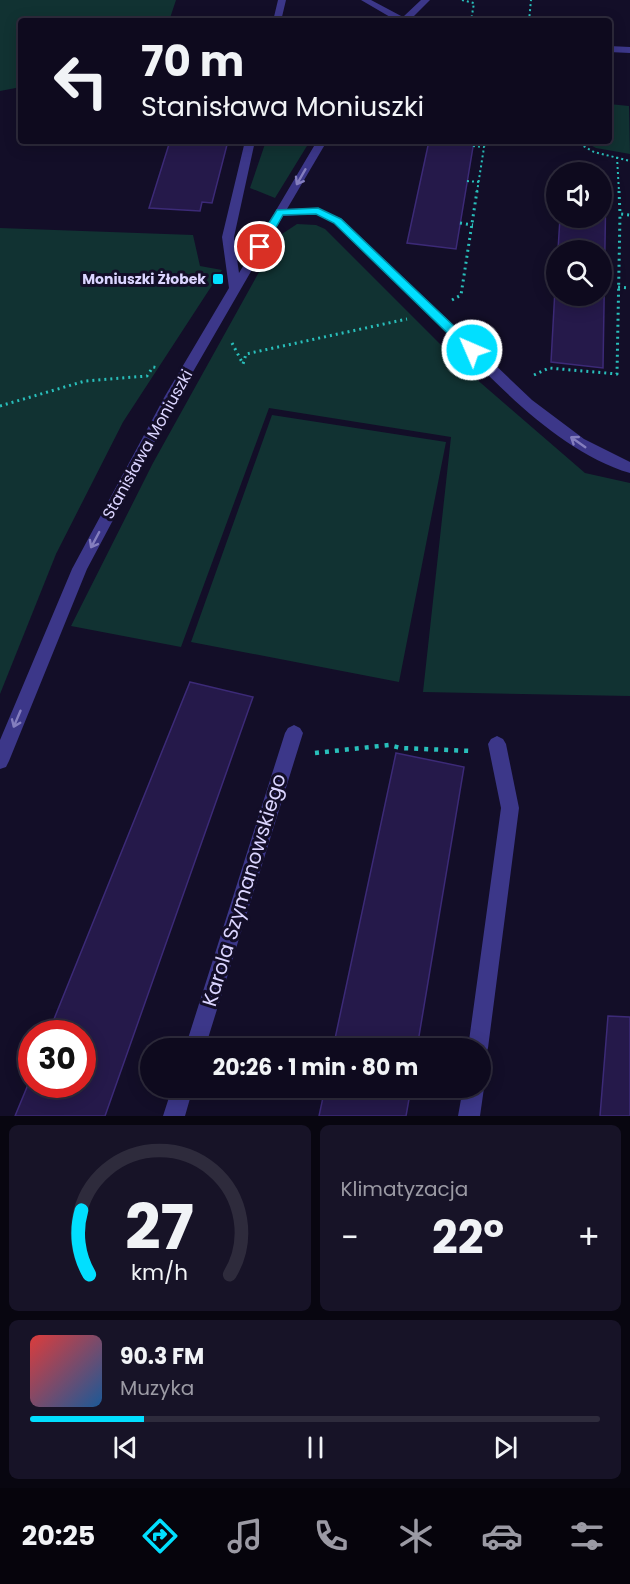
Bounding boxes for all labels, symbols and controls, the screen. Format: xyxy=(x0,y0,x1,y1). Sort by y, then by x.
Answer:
text: 70 m xyxy=(141,32,244,91)
icon: left xyxy=(42,42,120,120)
text: Stanisława Moniuszki xyxy=(141,88,424,125)
map controls xyxy=(546,162,612,306)
button: sound xyxy=(546,162,612,228)
one-way arrow xyxy=(295,168,307,185)
pin xyxy=(234,221,285,272)
icon: arrive xyxy=(243,230,276,263)
button: search xyxy=(546,240,612,306)
place label: Moniuszki Żłobek xyxy=(82,269,206,289)
marker: Moniuszki Żłobek xyxy=(211,272,225,286)
position arrow xyxy=(440,318,504,382)
street label: Stanisława Moniuszki xyxy=(97,365,198,523)
one-way arrow xyxy=(570,436,586,448)
one-way arrow xyxy=(89,531,101,548)
one-way arrow xyxy=(11,709,23,727)
street label: Karola Szymanowskiego xyxy=(195,770,293,1010)
speed limit sign: 30 xyxy=(18,1020,96,1098)
text: 20:26 · 1 min · 80 m xyxy=(213,1052,418,1083)
text: Klimatyzacja xyxy=(341,1175,468,1203)
text: 27 xyxy=(125,1183,194,1271)
text: 22° xyxy=(432,1206,504,1269)
text: − xyxy=(341,1214,359,1261)
text: + xyxy=(577,1214,600,1261)
text: km/h xyxy=(131,1257,188,1288)
text: 90.3 FM xyxy=(120,1341,204,1372)
text: Muzyka xyxy=(120,1374,194,1402)
icon: previous xyxy=(109,1431,142,1464)
icon: pause xyxy=(299,1431,332,1464)
icon: next xyxy=(489,1431,522,1464)
icon: directions xyxy=(139,1515,181,1557)
icon: music xyxy=(224,1515,266,1557)
icon: phone xyxy=(310,1515,352,1557)
icon: climate xyxy=(395,1515,437,1557)
icon: car xyxy=(481,1515,523,1557)
icon: filters xyxy=(566,1515,608,1557)
text: 20:25 xyxy=(22,1517,95,1554)

